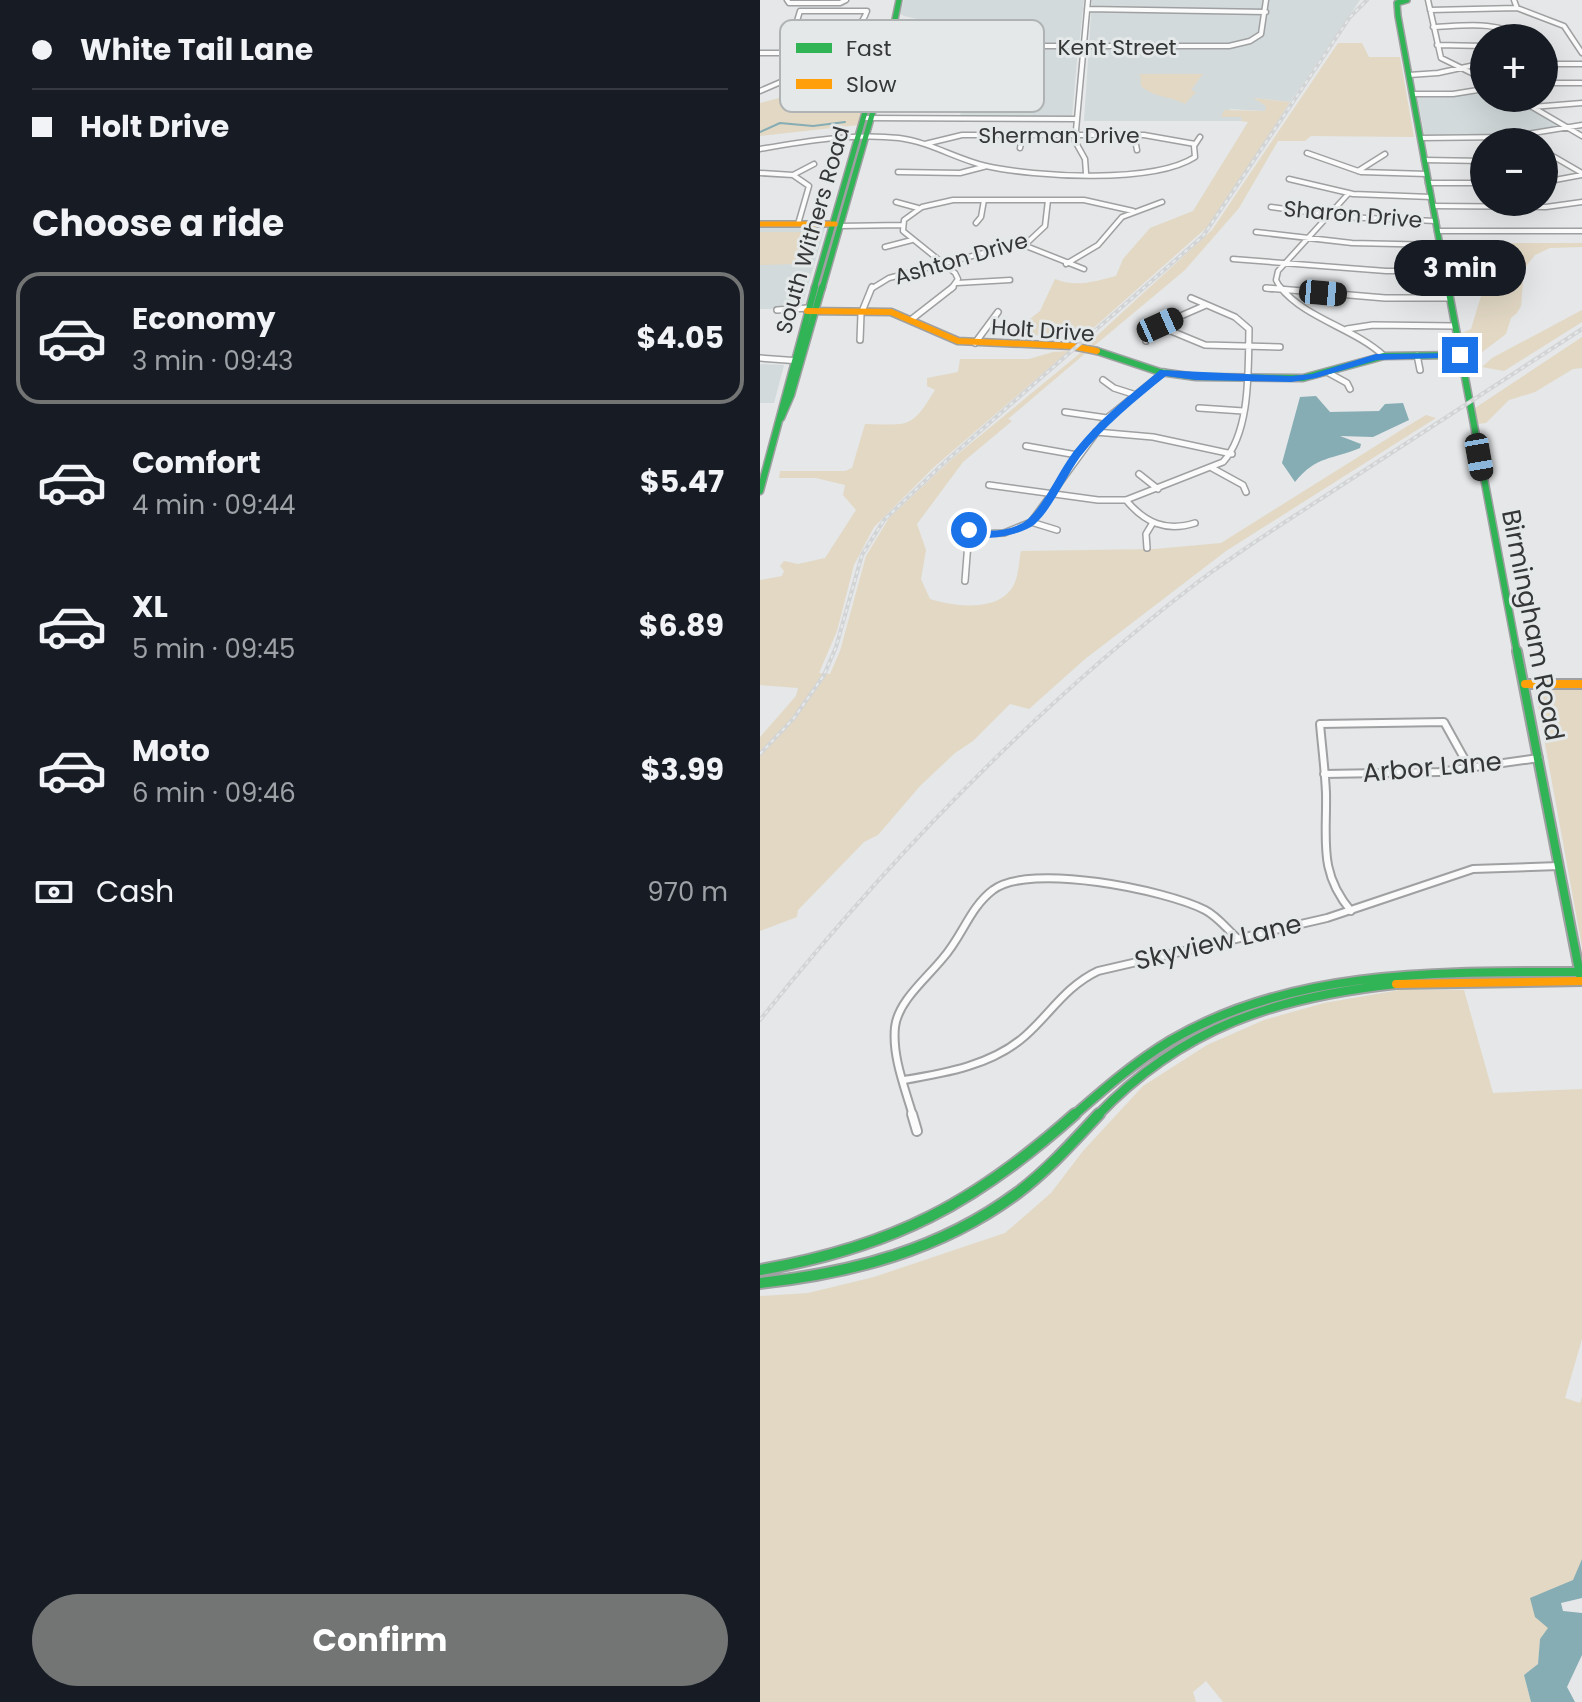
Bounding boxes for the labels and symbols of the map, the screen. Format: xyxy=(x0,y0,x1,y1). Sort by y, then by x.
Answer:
legend xyxy=(780,20,1044,112)
street label: Kent Street xyxy=(1057,32,1177,63)
text: Fast xyxy=(846,33,891,64)
text: Slow xyxy=(846,69,896,100)
street label: Sherman Drive xyxy=(978,120,1140,151)
street label: South Withers Road xyxy=(768,123,857,337)
street label: Sharon Drive xyxy=(1282,193,1424,236)
street label: Ashton Drive xyxy=(891,225,1032,292)
callout: 3 min xyxy=(1394,239,1526,295)
car xyxy=(1298,279,1348,307)
car xyxy=(1133,304,1187,346)
street label: Holt Drive xyxy=(990,311,1096,350)
route end xyxy=(1442,337,1478,373)
car xyxy=(1463,431,1495,483)
street label: Birmingham Road xyxy=(1493,506,1573,744)
route start xyxy=(951,512,987,548)
street label: Arbor Lane xyxy=(1361,743,1503,791)
street label: Skyview Lane xyxy=(1131,905,1305,979)

